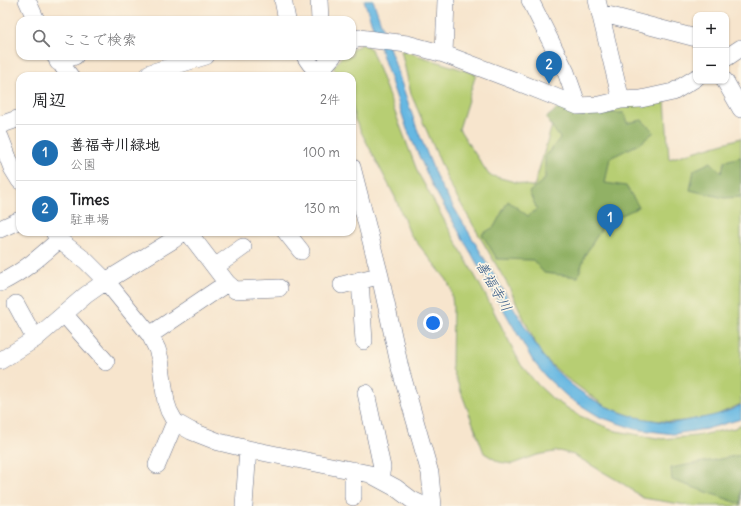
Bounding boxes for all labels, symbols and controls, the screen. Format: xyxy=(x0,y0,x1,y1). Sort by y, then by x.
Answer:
map controls xyxy=(693,12,729,84)
button: + xyxy=(693,12,729,48)
search box xyxy=(16,16,356,60)
icon: search xyxy=(30,27,52,49)
text: ここで検索 xyxy=(62,30,137,49)
button: − xyxy=(693,48,729,84)
pin: 2 xyxy=(536,51,562,84)
text: 周辺 xyxy=(32,89,66,111)
text: 2件 xyxy=(320,91,340,108)
text: 善福寺川緑地 xyxy=(70,135,160,154)
text: 1 xyxy=(42,144,48,161)
text: 100 m xyxy=(303,144,340,161)
text: 公園 xyxy=(70,156,96,173)
text: Times xyxy=(70,190,109,209)
text: 2 xyxy=(41,200,49,217)
text: 130 m xyxy=(304,200,340,217)
pin: 1 xyxy=(597,204,623,237)
text: 駐車場 xyxy=(70,211,109,228)
water label: 善福寺川 xyxy=(472,257,516,315)
your location xyxy=(423,313,443,333)

